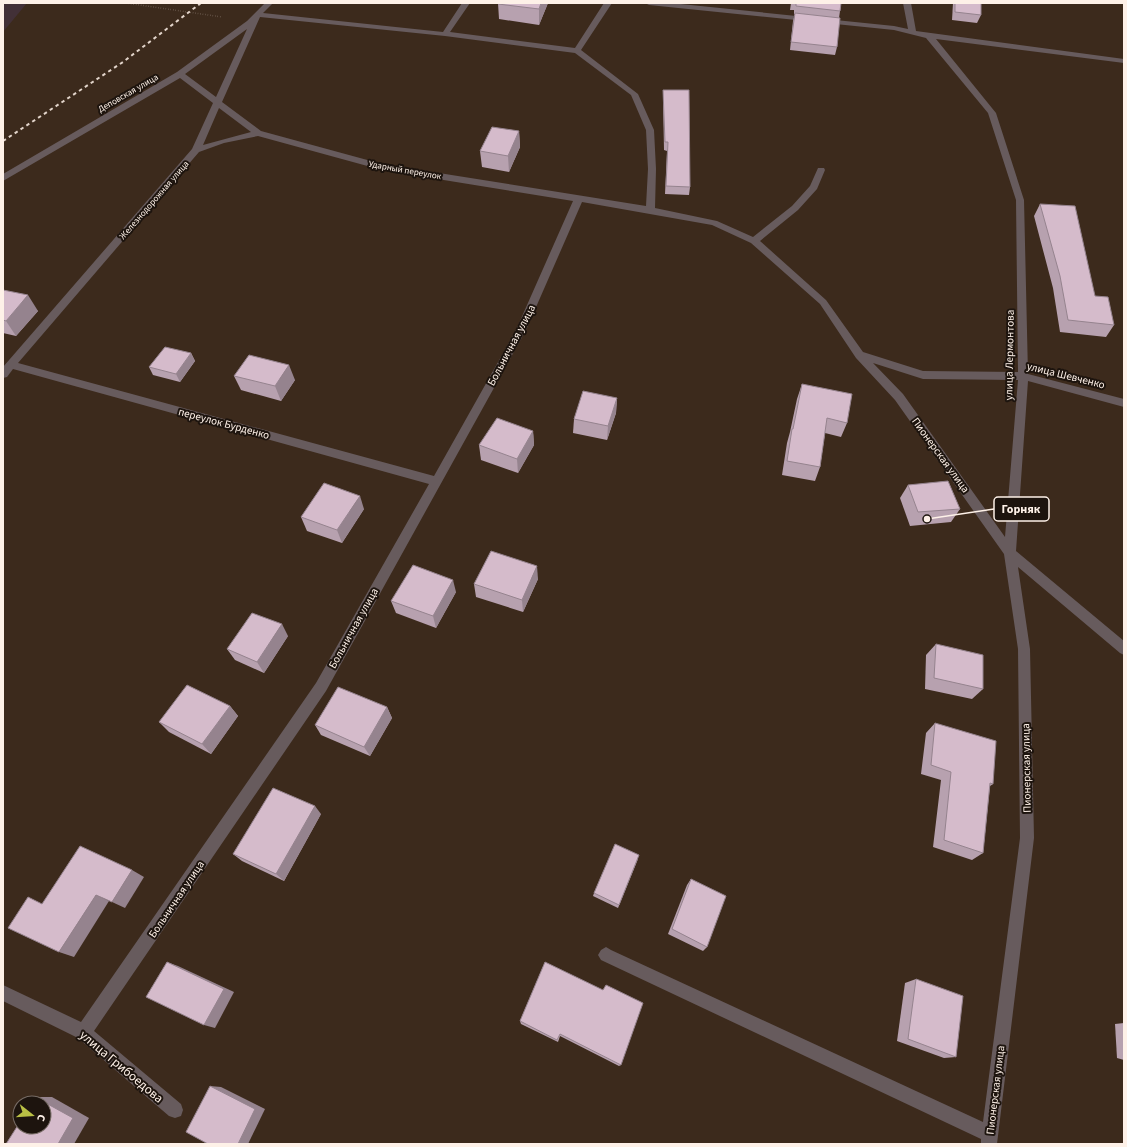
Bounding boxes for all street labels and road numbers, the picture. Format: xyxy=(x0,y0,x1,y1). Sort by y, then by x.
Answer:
street label: Деповская улица xyxy=(96,71,161,116)
street label: Железнодорожная улица xyxy=(116,158,192,243)
street label: Ударный переулок xyxy=(368,158,443,183)
street label: Больничная улица xyxy=(484,302,539,389)
street label: улица Лермонтова xyxy=(1001,310,1018,400)
street label: улица Шевченко xyxy=(1025,359,1107,392)
street label: переулок Бурденко xyxy=(177,404,271,443)
street label: Пионерская улица xyxy=(908,415,973,496)
street label: Больничная улица xyxy=(325,585,382,671)
street label: Пионерская улица xyxy=(1018,723,1035,813)
street label: Больничная улица xyxy=(145,858,208,941)
street label: улица Грибоедова xyxy=(75,1026,167,1107)
street label: Пионерская улица xyxy=(983,1045,1008,1135)

